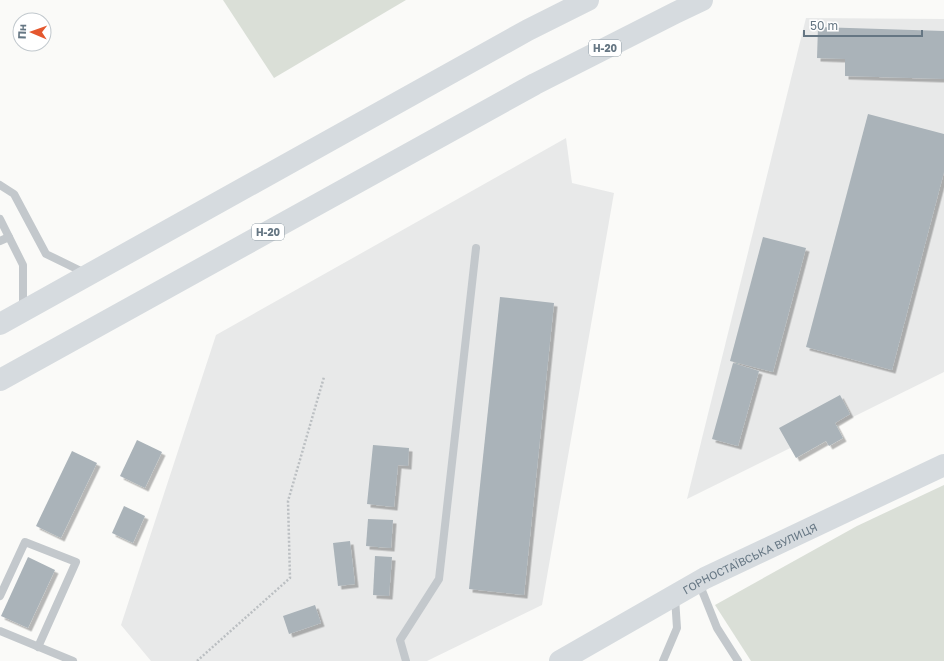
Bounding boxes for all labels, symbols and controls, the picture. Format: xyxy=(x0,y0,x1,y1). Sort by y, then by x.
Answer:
north arrow xyxy=(12,12,52,52)
scale bar xyxy=(804,12,922,38)
text: 50 m xyxy=(810,18,838,33)
text: Пн xyxy=(15,24,28,39)
road number: Н-20 xyxy=(589,40,621,56)
road number: Н-20 xyxy=(252,224,284,240)
street label: ГОРНОСТАЇВСЬКА ВУЛИЦЯ xyxy=(680,520,819,596)

